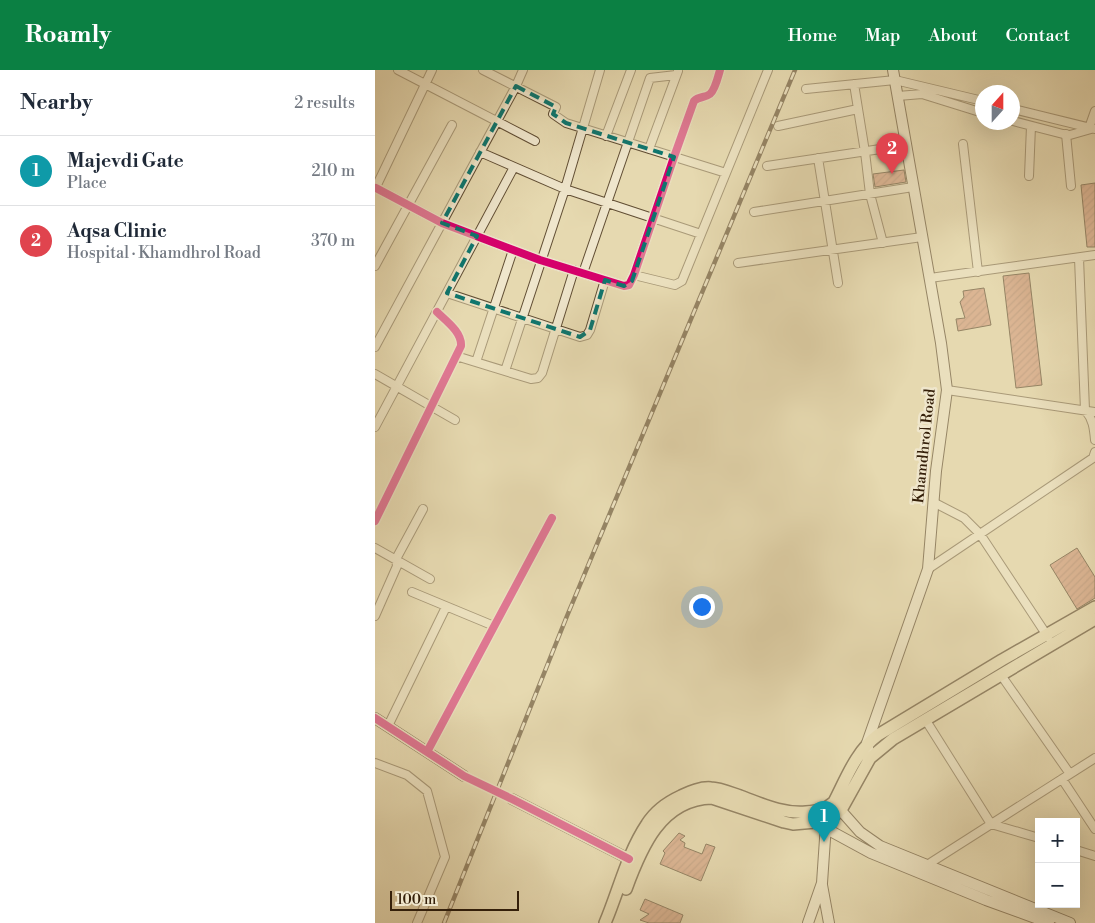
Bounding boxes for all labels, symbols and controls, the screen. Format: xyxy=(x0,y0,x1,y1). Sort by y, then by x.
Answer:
text: Roamly xyxy=(25,20,111,50)
text: Home xyxy=(788,24,837,47)
text: Map xyxy=(865,24,901,47)
text: About xyxy=(929,24,978,47)
text: Contact xyxy=(1006,24,1070,47)
north arrow xyxy=(975,85,1020,130)
text: Nearby xyxy=(20,90,93,116)
text: 2 results xyxy=(294,93,355,113)
pin: 2 xyxy=(876,133,908,174)
text: Majevdi Gate xyxy=(67,149,184,173)
text: 1 xyxy=(32,161,40,181)
text: 210 m xyxy=(311,161,355,181)
text: Place xyxy=(67,173,107,193)
text: Aqsa Clinic xyxy=(67,219,167,243)
text: 2 xyxy=(31,231,41,251)
text: 370 m xyxy=(311,231,355,251)
text: Hospital · Khamdhrol Road xyxy=(67,243,261,263)
street label: Khamdhrol Road xyxy=(909,387,940,504)
your location xyxy=(689,594,715,620)
pin: 1 xyxy=(808,801,840,842)
map controls xyxy=(1035,818,1080,908)
button: + xyxy=(1035,818,1080,863)
button: − xyxy=(1035,863,1080,908)
scale bar xyxy=(390,888,519,911)
text: 100 m xyxy=(397,891,436,909)

